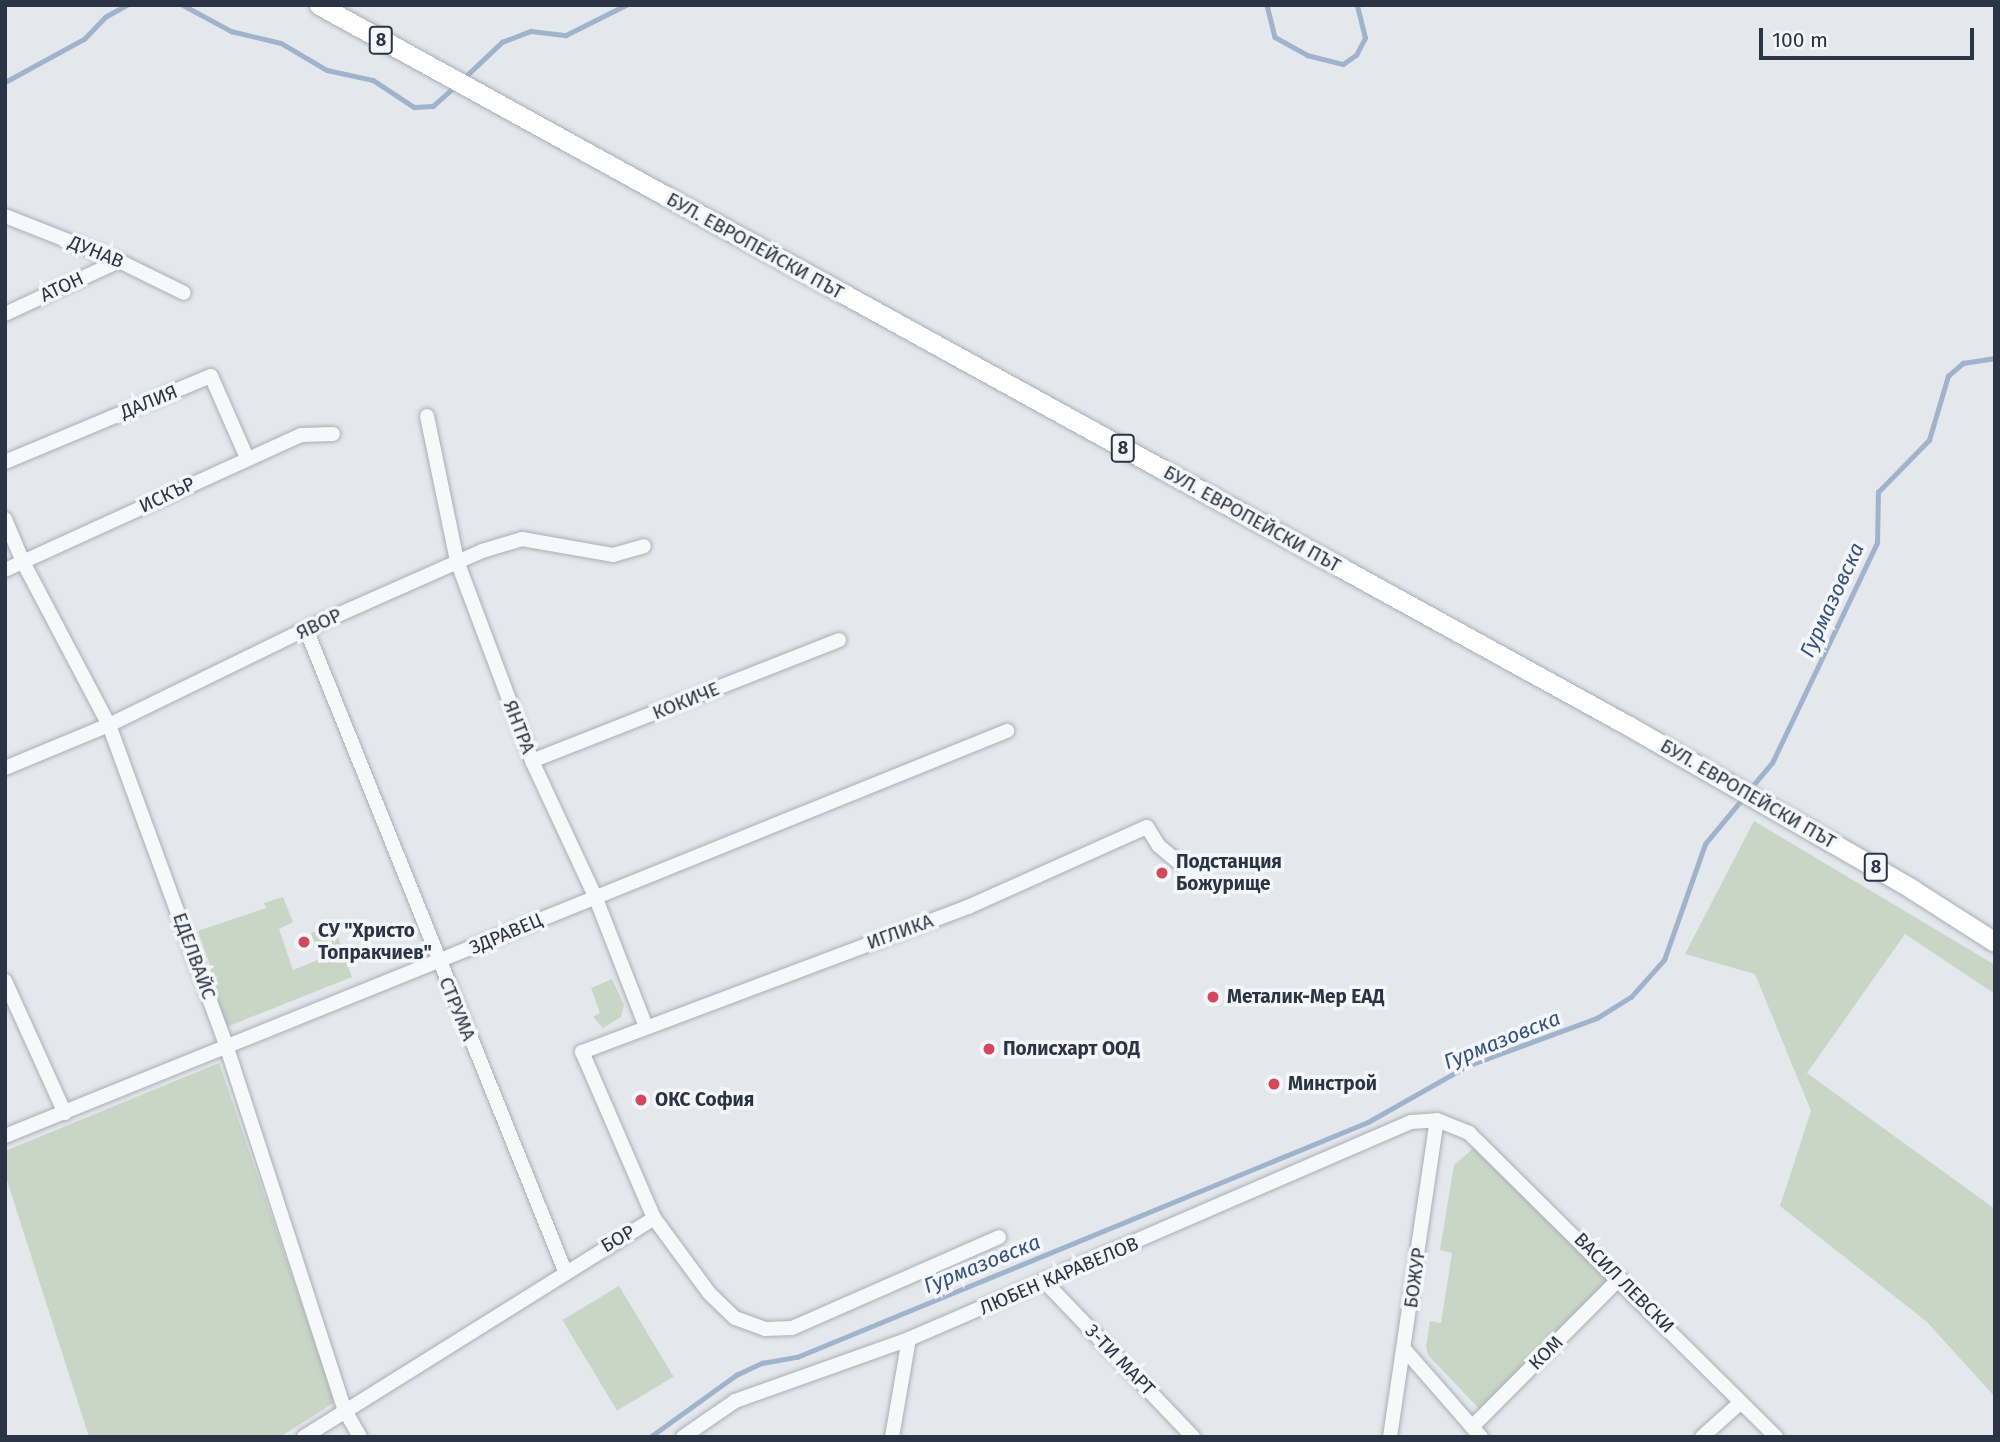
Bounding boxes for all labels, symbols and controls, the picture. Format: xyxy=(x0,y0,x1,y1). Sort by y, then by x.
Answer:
scale bar xyxy=(1762,14,1977,58)
road number: 8 xyxy=(369,26,393,55)
text: 100 m xyxy=(1772,27,1828,53)
street label: БУЛ. ЕВРОПЕЙСКИ ПЪТ xyxy=(662,188,848,304)
street label: ДУНАВ xyxy=(65,231,127,273)
street label: АТОН xyxy=(37,267,87,307)
street label: ДАЛИЯ xyxy=(117,380,181,424)
road number: 8 xyxy=(1111,434,1135,462)
street label: БУЛ. ЕВРОПЕЙСКИ ПЪТ xyxy=(1159,461,1345,577)
street label: ИСКЪР xyxy=(136,472,198,518)
water label: Гурмазовска xyxy=(1794,539,1870,661)
street label: ЯВОР xyxy=(293,604,345,644)
street label: КОКИЧЕ xyxy=(649,677,723,725)
street label: ЯНТРА xyxy=(498,697,540,757)
street label: БУЛ. ЕВРОПЕЙСКИ ПЪТ xyxy=(1656,734,1840,854)
place label: Подстанция Божурище xyxy=(1176,851,1282,895)
road number: 8 xyxy=(1864,852,1888,882)
marker: Подстанция Божурище xyxy=(1154,865,1170,881)
street label: ЗДРАВЕЦ xyxy=(466,909,546,959)
street label: ЕДЕЛВАЙС xyxy=(168,910,220,1002)
street label: ИГЛИКА xyxy=(864,910,936,954)
place label: СУ "Христо Топракчиев" xyxy=(318,920,432,964)
marker: СУ "Христо Топракчиев" xyxy=(296,934,312,950)
street label: СТРУМА xyxy=(434,974,480,1044)
place label: Металик-Мер ЕАД xyxy=(1227,986,1385,1008)
marker: Металик-Мер ЕАД xyxy=(1205,989,1221,1005)
water label: Гурмазовска xyxy=(1440,1005,1564,1075)
place label: Полисхарт ООД xyxy=(1003,1038,1140,1060)
marker: Полисхарт ООД xyxy=(981,1041,997,1057)
place label: Минстрой xyxy=(1288,1073,1377,1095)
marker: Минстрой xyxy=(1266,1076,1282,1092)
place label: ОКС София xyxy=(655,1089,754,1111)
marker: ОКС София xyxy=(633,1092,649,1108)
street label: БОР xyxy=(597,1220,639,1258)
street label: ВАСИЛ ЛЕВСКИ xyxy=(1569,1228,1679,1338)
water label: Гурмазовска xyxy=(920,1229,1044,1299)
street label: ЛЮБЕН КАРАВЕЛОВ xyxy=(976,1232,1142,1320)
street label: БОЖУР xyxy=(1399,1246,1431,1310)
street label: 3-ТИ МАРТ xyxy=(1081,1320,1159,1400)
street label: КОМ xyxy=(1524,1331,1568,1375)

